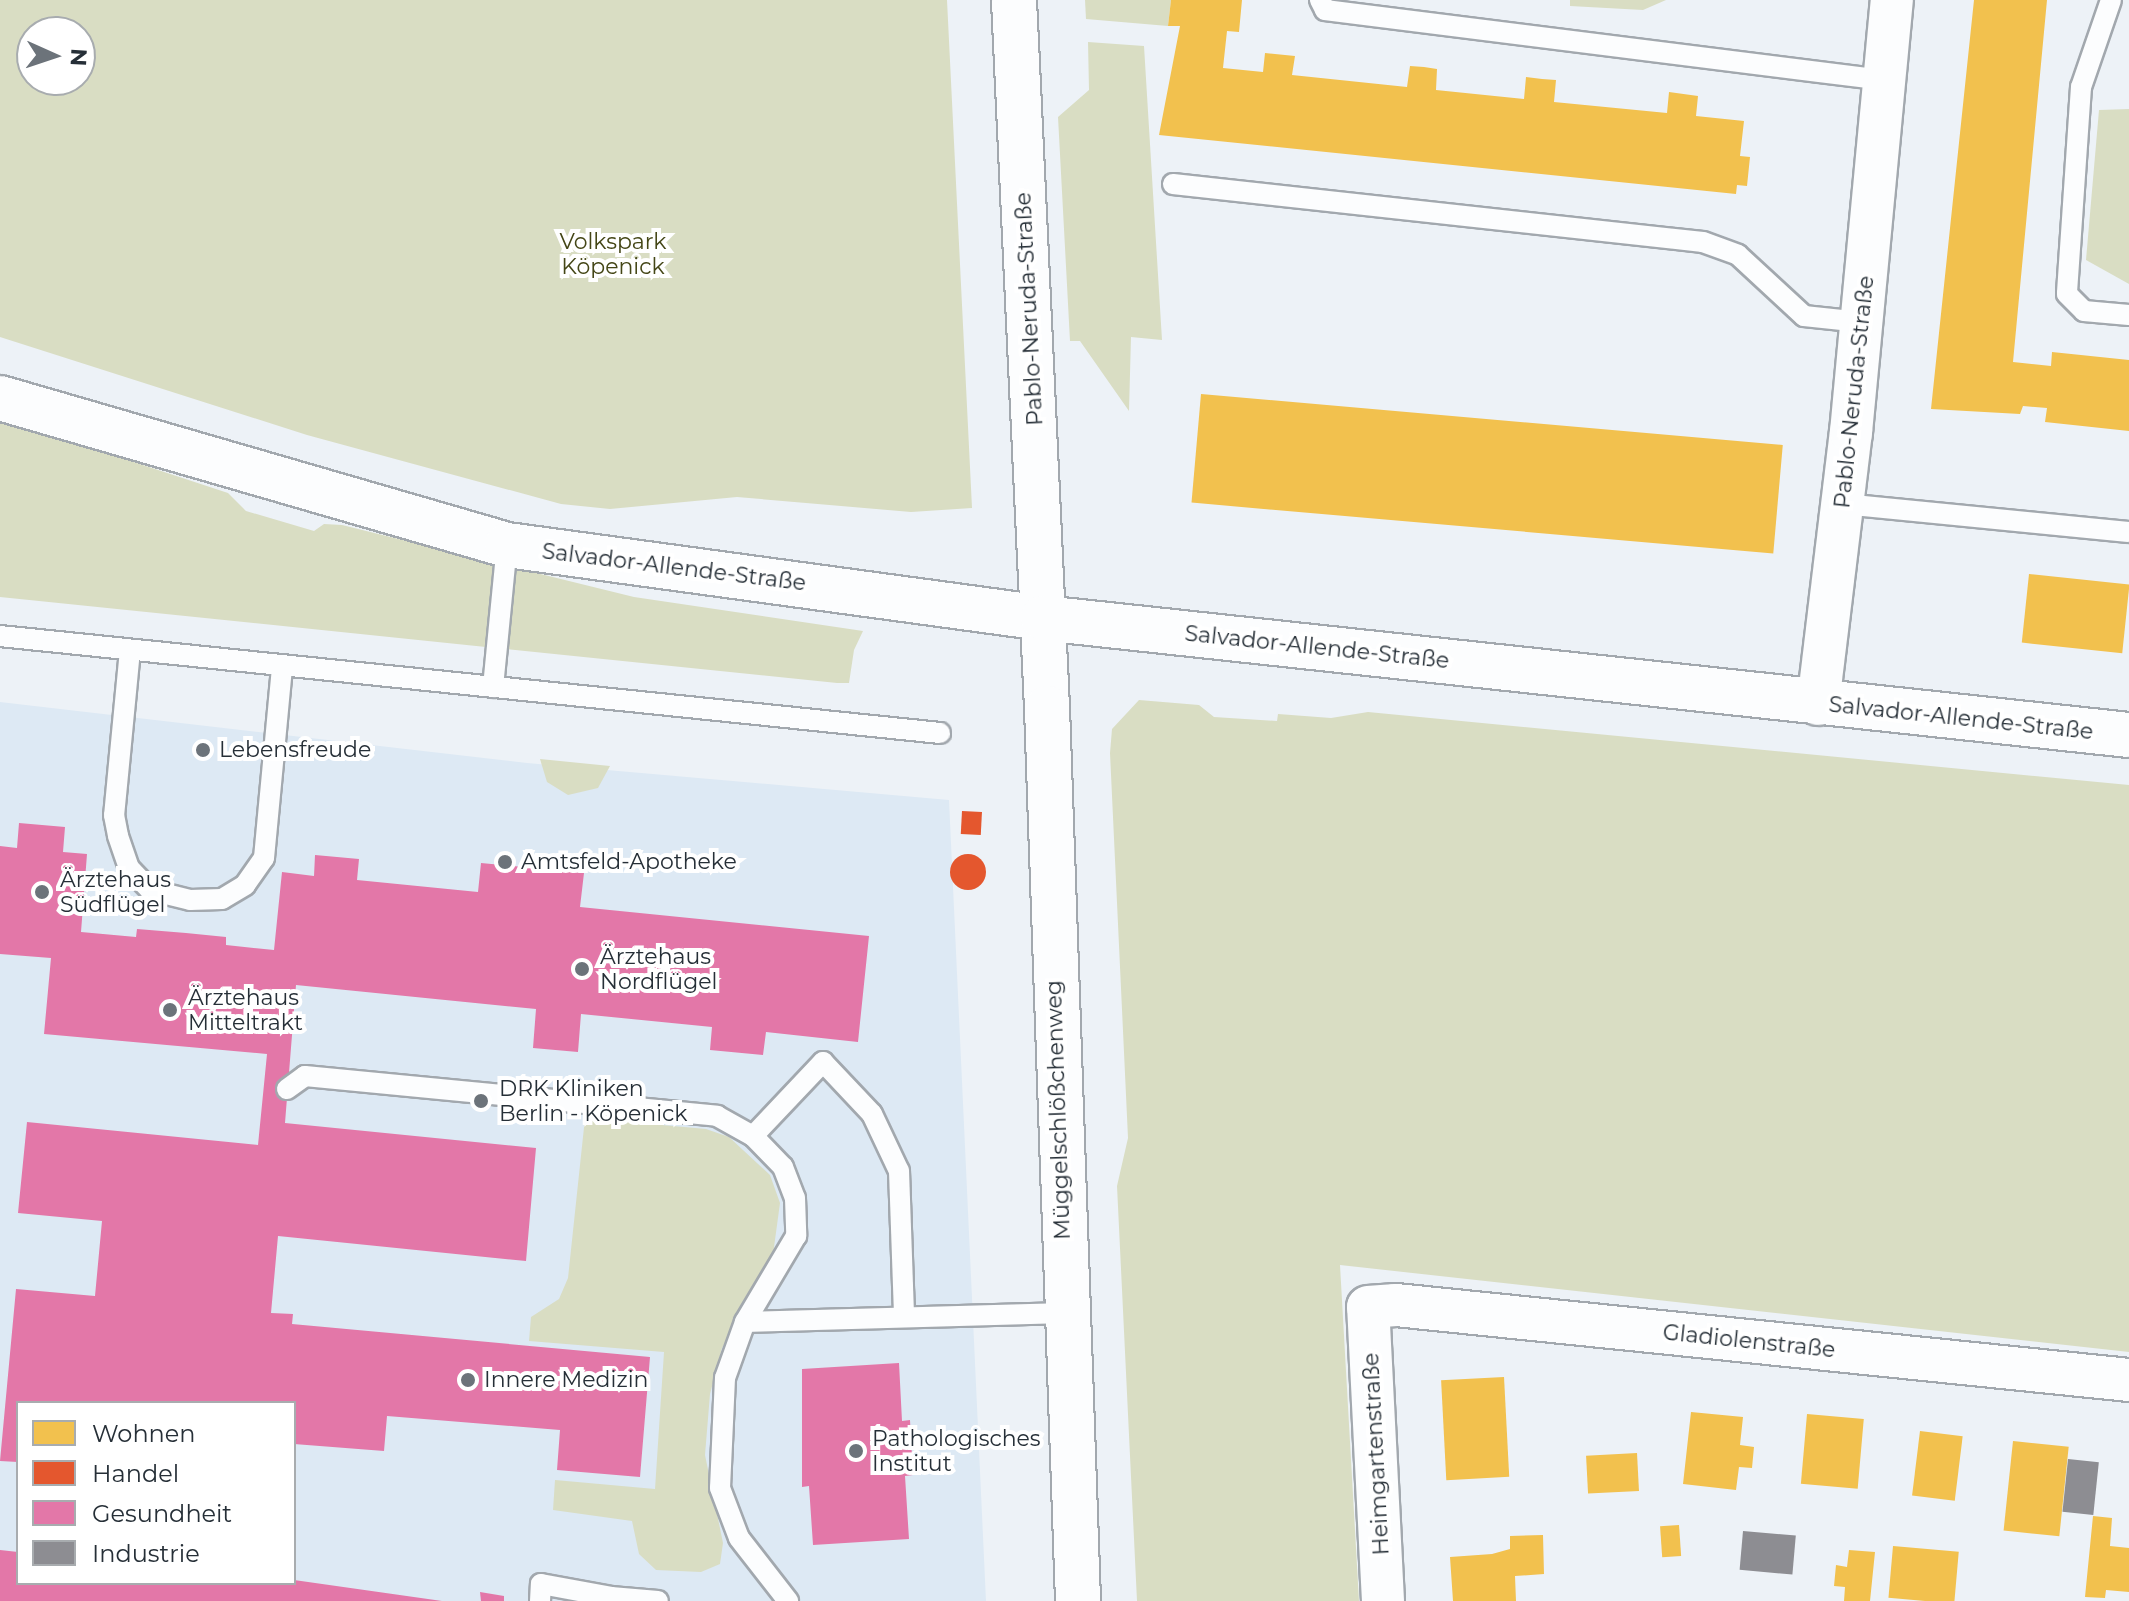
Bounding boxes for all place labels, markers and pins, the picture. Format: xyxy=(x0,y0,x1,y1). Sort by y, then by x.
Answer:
place label: Lebensfreude xyxy=(219,737,371,763)
marker: Lebensfreude xyxy=(194,741,212,759)
place label: Amtsfeld-Apotheke xyxy=(521,849,737,875)
marker: Amtsfeld-Apotheke xyxy=(496,853,514,871)
place label: Ärztehaus Südflügel xyxy=(60,866,171,918)
marker: Ärztehaus Südflügel xyxy=(31,881,53,903)
place label: Ärztehaus Nordflügel xyxy=(600,943,717,994)
marker: Ärztehaus Nordflügel xyxy=(571,958,593,980)
place label: Ärztehaus Mitteltrakt xyxy=(188,984,303,1036)
marker: Ärztehaus Mitteltrakt xyxy=(159,999,181,1021)
place label: DRK Kliniken Berlin - Köpenick xyxy=(499,1075,687,1126)
marker: DRK Kliniken Berlin - Köpenick xyxy=(470,1090,492,1112)
place label: Innere Medizin xyxy=(484,1367,648,1393)
marker: Innere Medizin xyxy=(459,1371,477,1389)
place label: Pathologisches Institut xyxy=(872,1425,1041,1476)
marker: Pathologisches Institut xyxy=(847,1442,865,1460)

